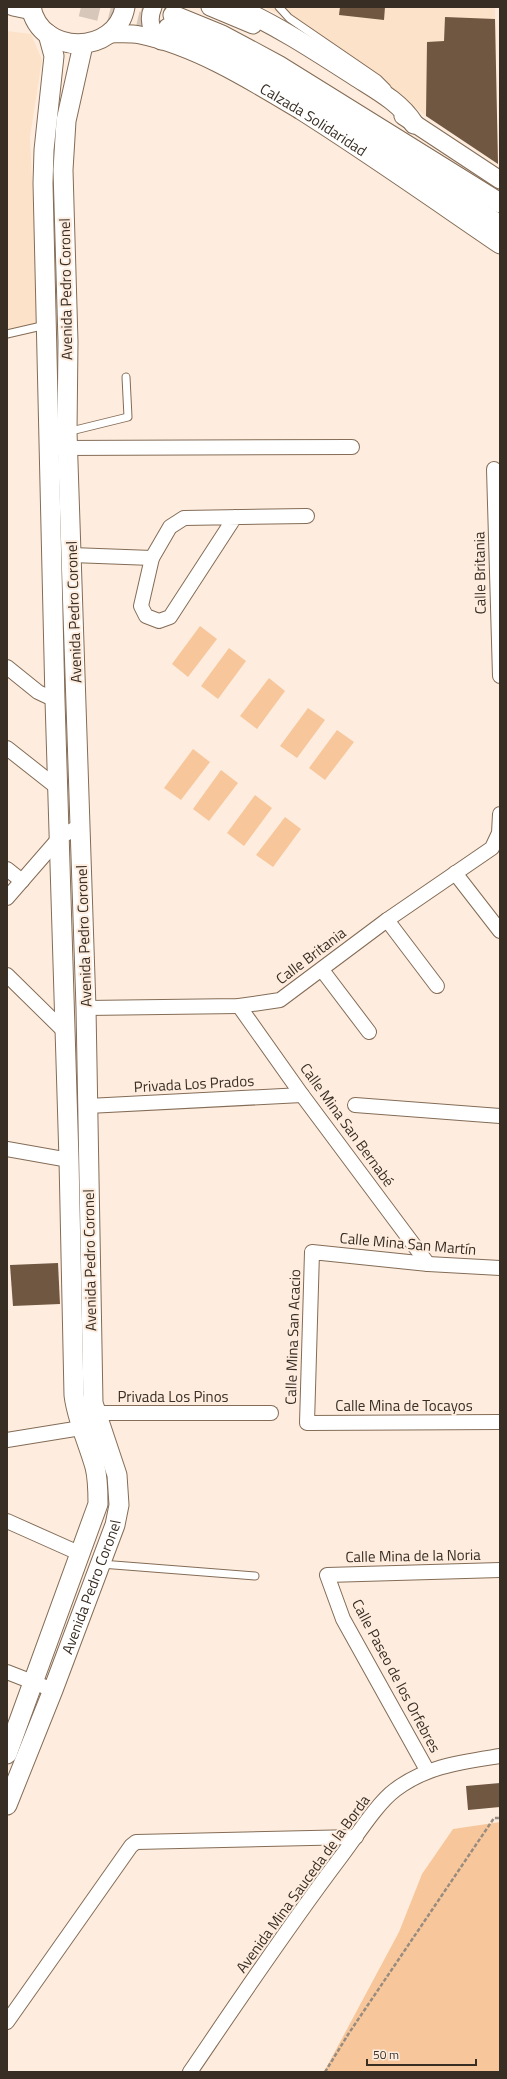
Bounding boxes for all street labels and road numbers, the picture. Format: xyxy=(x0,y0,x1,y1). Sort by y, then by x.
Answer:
street label: Calzada Solidaridad xyxy=(256,77,372,162)
street label: Avenida Pedro Coronel xyxy=(53,218,78,360)
street label: Calle Britania xyxy=(467,531,492,615)
street label: Avenida Pedro Coronel xyxy=(60,541,87,683)
street label: Avenida Pedro Coronel xyxy=(70,865,97,1007)
street label: Calle Britania xyxy=(271,921,351,990)
street label: Calle Mina San Bernabé xyxy=(295,1058,400,1191)
street label: Privada Los Prados xyxy=(133,1069,255,1098)
street label: Avenida Pedro Coronel xyxy=(77,1189,102,1331)
street label: Calle Mina San Martín xyxy=(339,1226,477,1261)
street label: Calle Mina San Acacio xyxy=(279,1269,306,1405)
street label: Privada Los Pinos xyxy=(117,1385,229,1408)
street label: Calle Mina de Tocayos xyxy=(335,1394,473,1417)
street label: Avenida Pedro Coronel xyxy=(56,1518,127,1657)
street label: Calle Mina de la Noria xyxy=(345,1543,481,1568)
street label: Calle Paseo de los Orfebres xyxy=(346,1595,447,1757)
street label: Avenida Mina Sauceda de la Borda xyxy=(230,1789,375,1978)

